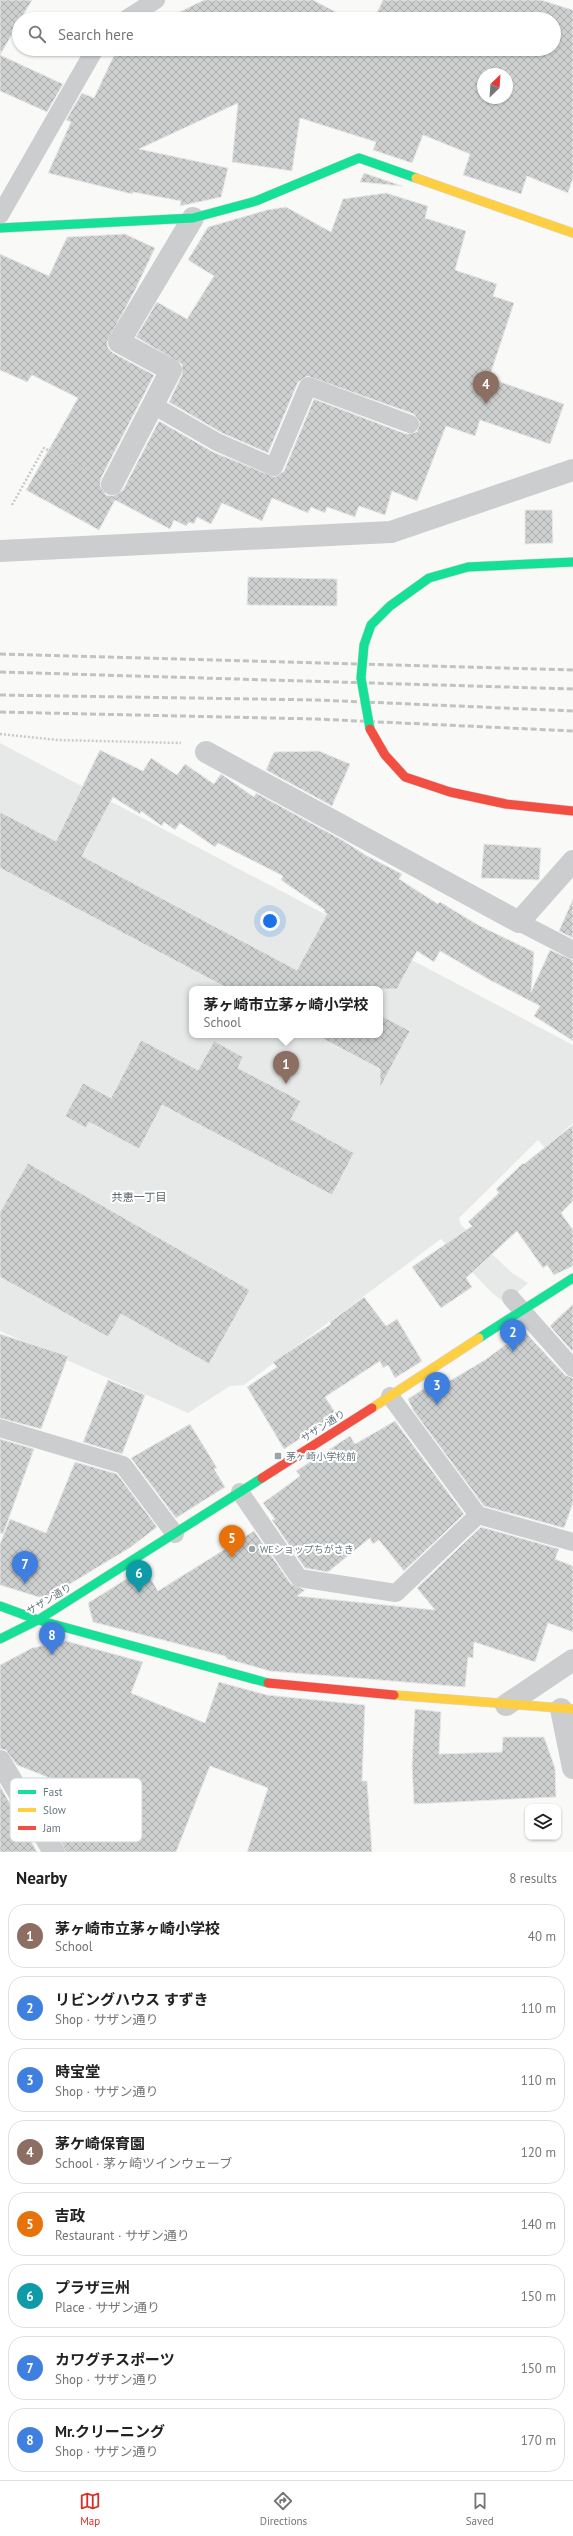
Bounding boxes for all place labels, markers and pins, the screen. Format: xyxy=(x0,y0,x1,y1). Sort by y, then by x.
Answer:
pin: 4 xyxy=(473,371,499,404)
pin: 1 xyxy=(273,1051,299,1084)
pin: 2 xyxy=(500,1319,526,1352)
pin: 3 xyxy=(424,1372,450,1405)
place label: 茅ヶ崎小学校前 xyxy=(286,1450,356,1463)
marker: 茅ヶ崎小学校前 xyxy=(273,1451,283,1461)
pin: 5 xyxy=(219,1525,245,1558)
place label: WEショップちがさき xyxy=(260,1543,354,1556)
marker: WEショップちがさき xyxy=(247,1544,257,1554)
pin: 7 xyxy=(12,1551,38,1584)
pin: 6 xyxy=(126,1560,152,1593)
pin: 8 xyxy=(39,1622,65,1655)

